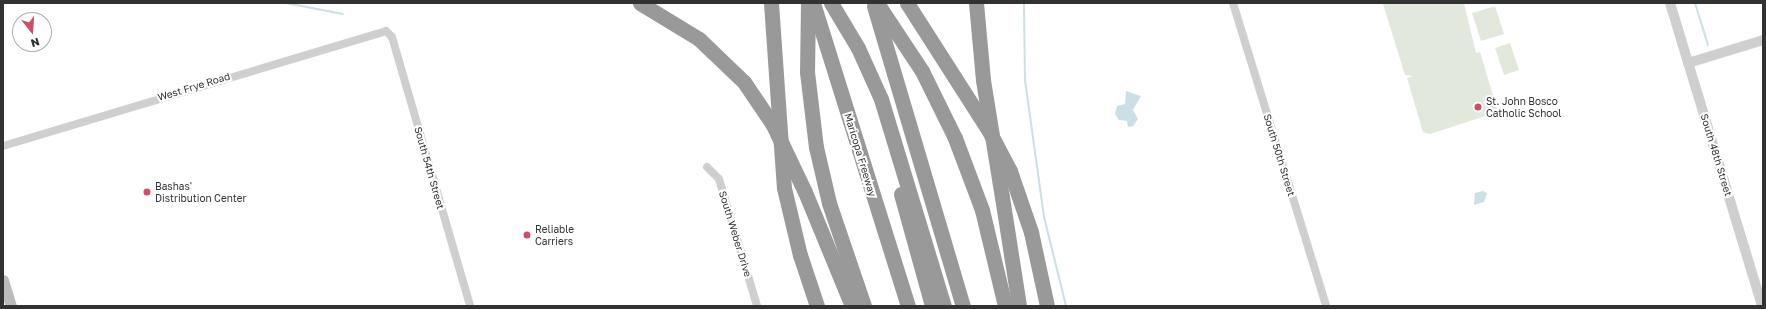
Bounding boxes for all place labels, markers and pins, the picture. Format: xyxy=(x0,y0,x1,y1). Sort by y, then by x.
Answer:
place label: St. John Bosco Catholic School xyxy=(1486,95,1562,118)
marker: St. John Bosco Catholic School xyxy=(1473,102,1483,112)
place label: Bashas' Distribution Center xyxy=(155,180,246,204)
marker: Bashas' Distribution Center xyxy=(142,187,152,197)
place label: Reliable Carriers xyxy=(535,223,574,246)
marker: Reliable Carriers xyxy=(522,230,532,240)

